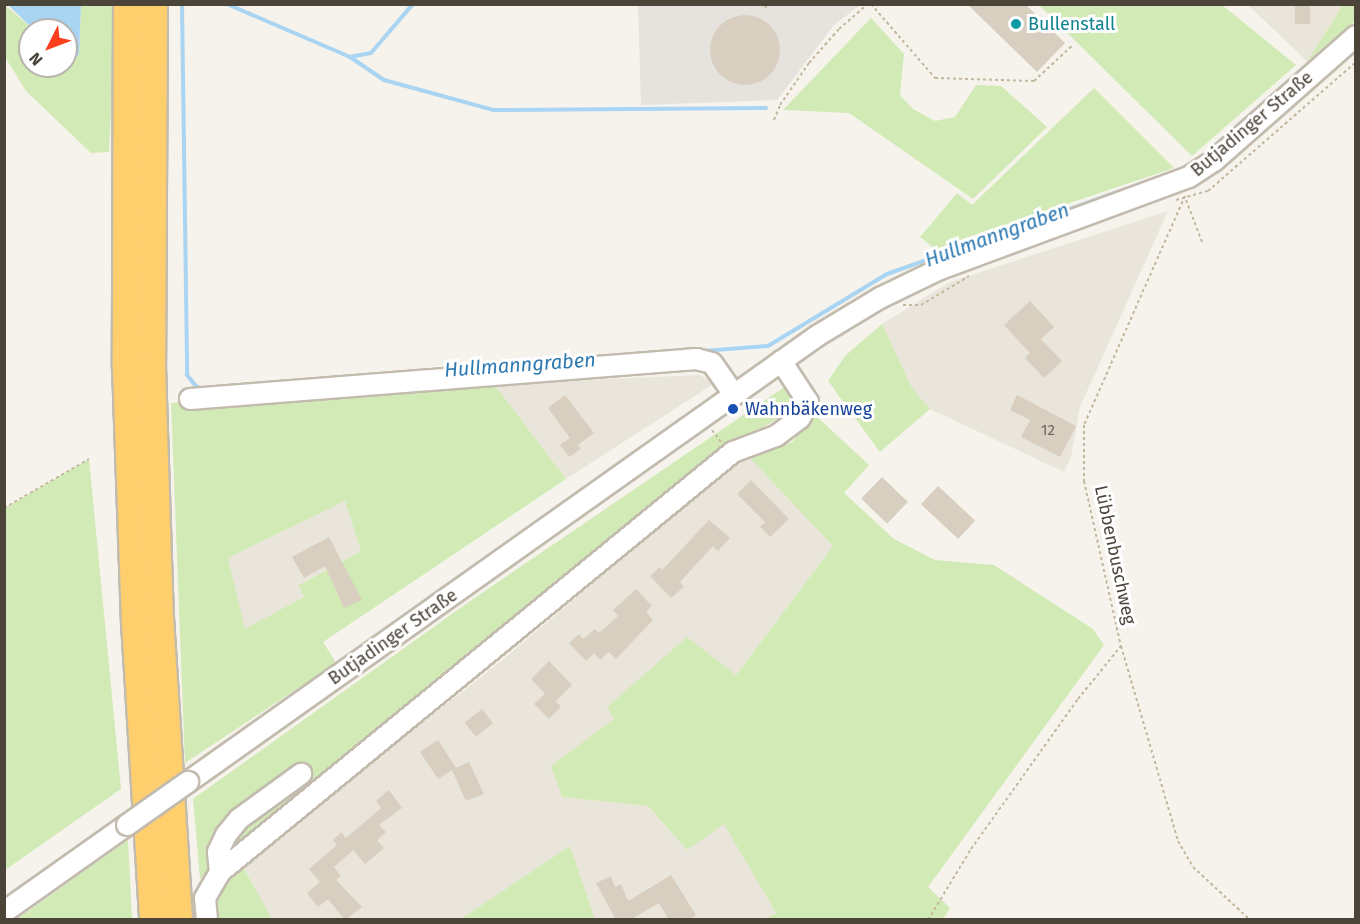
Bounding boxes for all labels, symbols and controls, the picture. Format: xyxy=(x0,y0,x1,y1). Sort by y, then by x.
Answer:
place label: Bullenstall xyxy=(1028,13,1115,35)
marker: Bullenstall xyxy=(1009,17,1023,31)
north arrow xyxy=(18,18,78,78)
text: N xyxy=(25,49,46,69)
street label: Butjadinger Straße xyxy=(1187,67,1317,181)
water label: Hullmanngraben xyxy=(922,198,1072,272)
water label: Hullmanngraben xyxy=(444,348,596,382)
place label: Wahnbäkenweg xyxy=(745,398,872,420)
marker: Wahnbäkenweg xyxy=(726,402,740,416)
house number: 12 xyxy=(1041,422,1055,440)
street label: Lübbenbuschweg xyxy=(1090,483,1140,627)
street label: Butjadinger Straße xyxy=(324,584,462,690)

